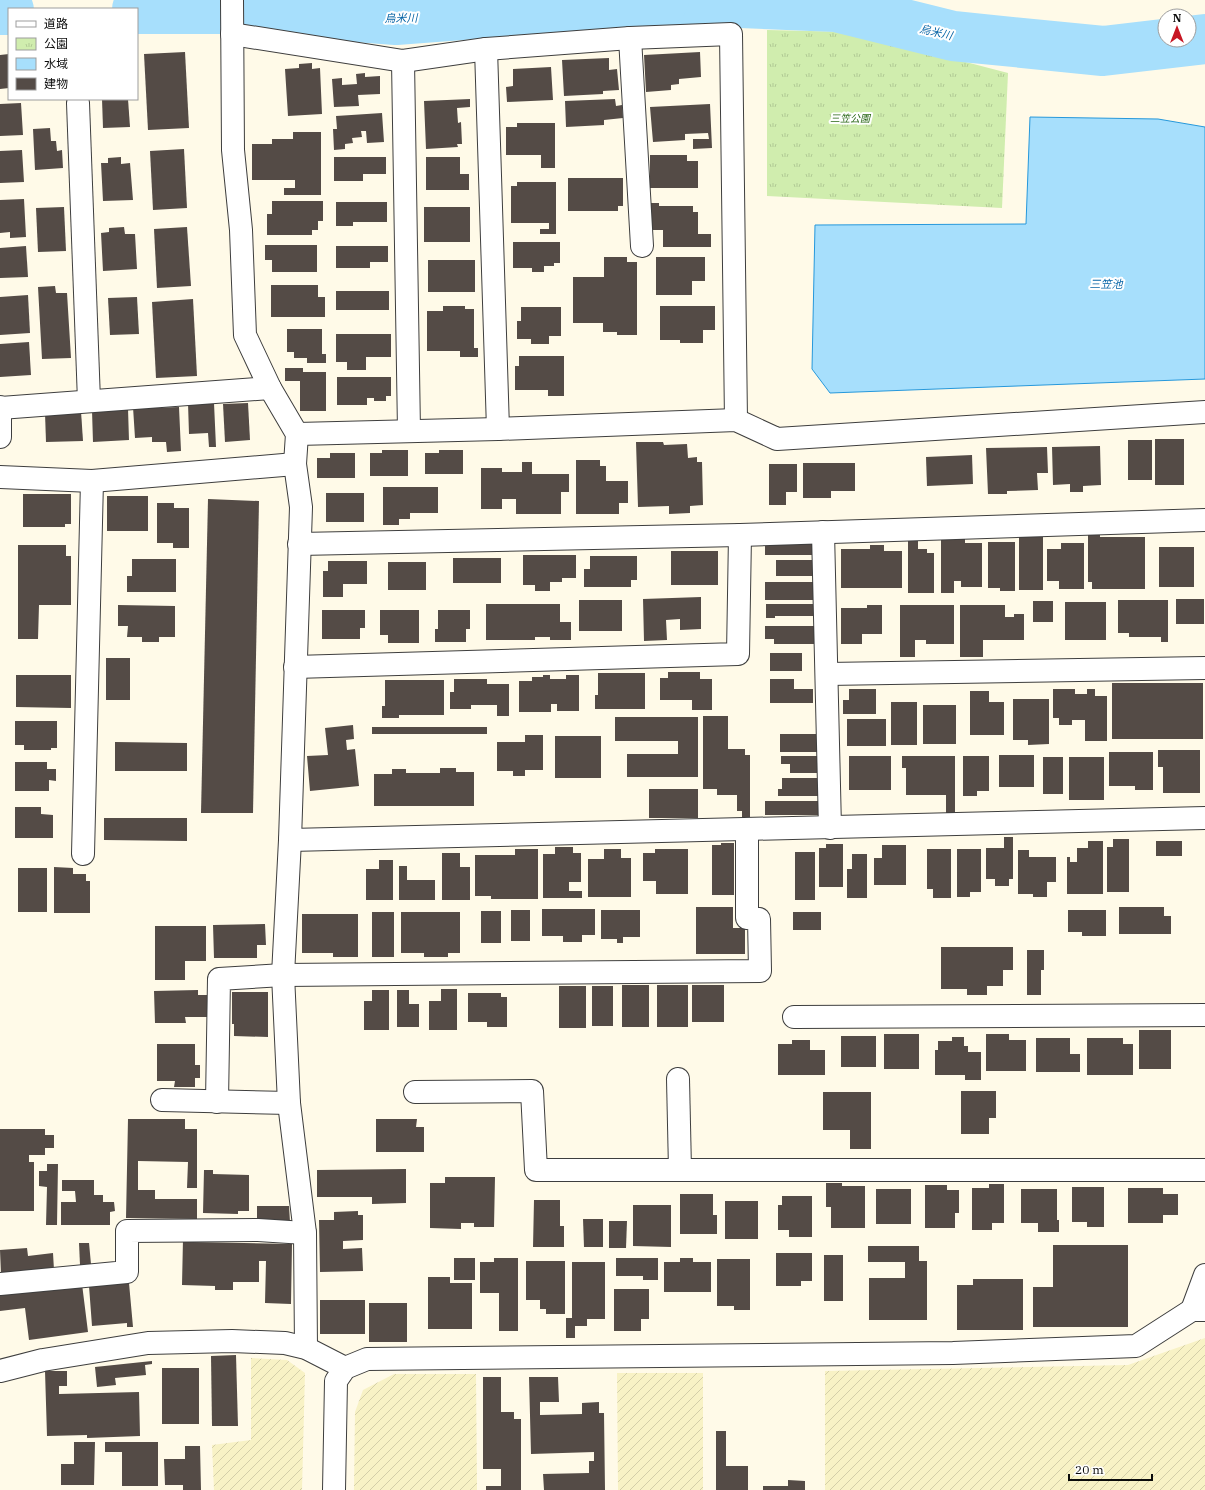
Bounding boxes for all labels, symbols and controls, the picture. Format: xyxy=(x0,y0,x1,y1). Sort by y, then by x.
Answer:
legend xyxy=(8,8,138,100)
north arrow xyxy=(1157,8,1197,48)
water label: 烏米川 xyxy=(384,11,419,25)
text: N xyxy=(1173,11,1182,25)
text: 道路 xyxy=(44,16,68,31)
water label: 烏米川 xyxy=(918,21,955,43)
text: 公園 xyxy=(44,36,68,51)
text: 水域 xyxy=(44,56,68,71)
text: 建物 xyxy=(44,76,68,91)
park label: 三笠公園 xyxy=(830,112,872,125)
water label: 三笠池 xyxy=(1090,277,1123,291)
scale bar xyxy=(1069,1456,1152,1482)
text: 20 m xyxy=(1075,1462,1104,1477)

